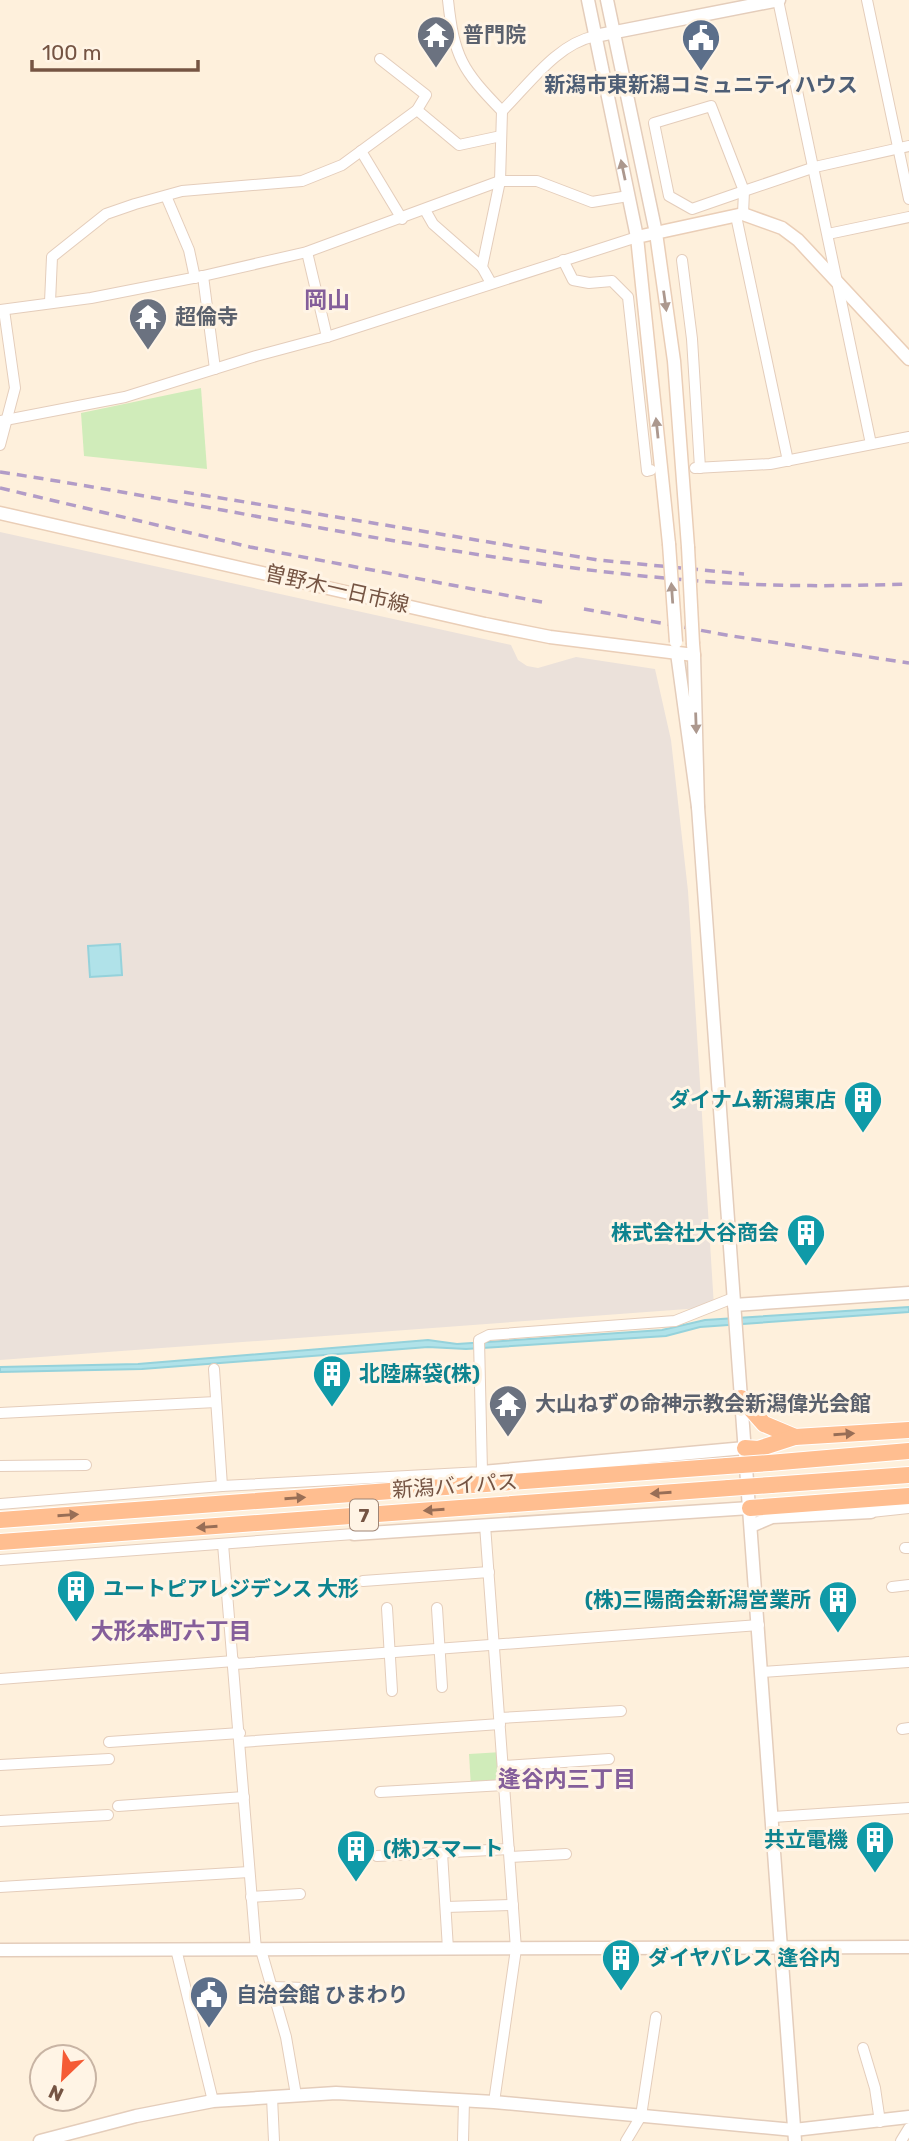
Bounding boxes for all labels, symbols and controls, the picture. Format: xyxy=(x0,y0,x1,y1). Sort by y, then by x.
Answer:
temple icon: 普門院 xyxy=(415,14,457,69)
public building icon: 新潟市東新潟コミュニティハウス xyxy=(680,17,722,72)
place label: 普門院 xyxy=(463,22,526,47)
scale bar xyxy=(32,28,198,72)
text: 100 m xyxy=(42,40,101,65)
place label: 新潟市東新潟コミュニティハウス xyxy=(544,72,858,97)
one-way arrow xyxy=(617,159,628,181)
district label: 岡山 xyxy=(304,286,350,314)
one-way arrow xyxy=(660,290,671,312)
temple icon: 超倫寺 xyxy=(127,296,169,351)
place label: 超倫寺 xyxy=(175,304,238,329)
one-way arrow xyxy=(651,416,662,438)
street label: 曽野木一日市線 xyxy=(263,560,412,617)
one-way arrow xyxy=(666,582,677,604)
one-way arrow xyxy=(690,712,701,734)
building icon: ダイナム新潟東店 xyxy=(842,1079,884,1134)
place label: ダイナム新潟東店 xyxy=(669,1087,836,1112)
building icon: 株式会社大谷商会 xyxy=(785,1212,827,1267)
place label: 株式会社大谷商会 xyxy=(611,1220,779,1245)
building icon: 北陸麻袋(株) xyxy=(311,1353,353,1408)
place label: 北陸麻袋(株) xyxy=(359,1361,480,1386)
temple icon: 大山ねずの命神示教会新潟偉光会館 xyxy=(487,1383,529,1438)
place label: 大山ねずの命神示教会新潟偉光会館 xyxy=(535,1391,871,1416)
one-way arrow xyxy=(833,1428,855,1439)
street label: 新潟バイパス xyxy=(391,1469,518,1502)
one-way arrow xyxy=(649,1488,671,1499)
one-way arrow xyxy=(284,1492,306,1503)
road number: 7 xyxy=(350,1499,378,1530)
one-way arrow xyxy=(423,1505,445,1516)
one-way arrow xyxy=(57,1509,79,1520)
one-way arrow xyxy=(196,1521,218,1532)
building icon: ユートピアレジデンス 大形 xyxy=(55,1568,97,1623)
place label: ユートピアレジデンス 大形 xyxy=(103,1576,359,1601)
building icon: (株)三陽商会新潟営業所 xyxy=(817,1579,859,1634)
place label: (株)三陽商会新潟営業所 xyxy=(585,1587,811,1612)
district label: 大形本町六丁目 xyxy=(91,1617,252,1645)
district label: 逢谷内三丁目 xyxy=(498,1765,636,1793)
building icon: 共立電機 xyxy=(854,1819,896,1874)
place label: 共立電機 xyxy=(764,1827,848,1852)
building icon: (株)スマート xyxy=(335,1828,377,1883)
place label: (株)スマート xyxy=(383,1836,504,1861)
building icon: ダイヤパレス 逢谷内 xyxy=(600,1937,642,1992)
place label: ダイヤパレス 逢谷内 xyxy=(648,1945,840,1970)
public building icon: 自治会館 ひまわり xyxy=(188,1974,230,2029)
place label: 自治会館 ひまわり xyxy=(236,1982,408,2007)
north arrow xyxy=(28,2043,98,2113)
text: N xyxy=(45,2080,67,2106)

